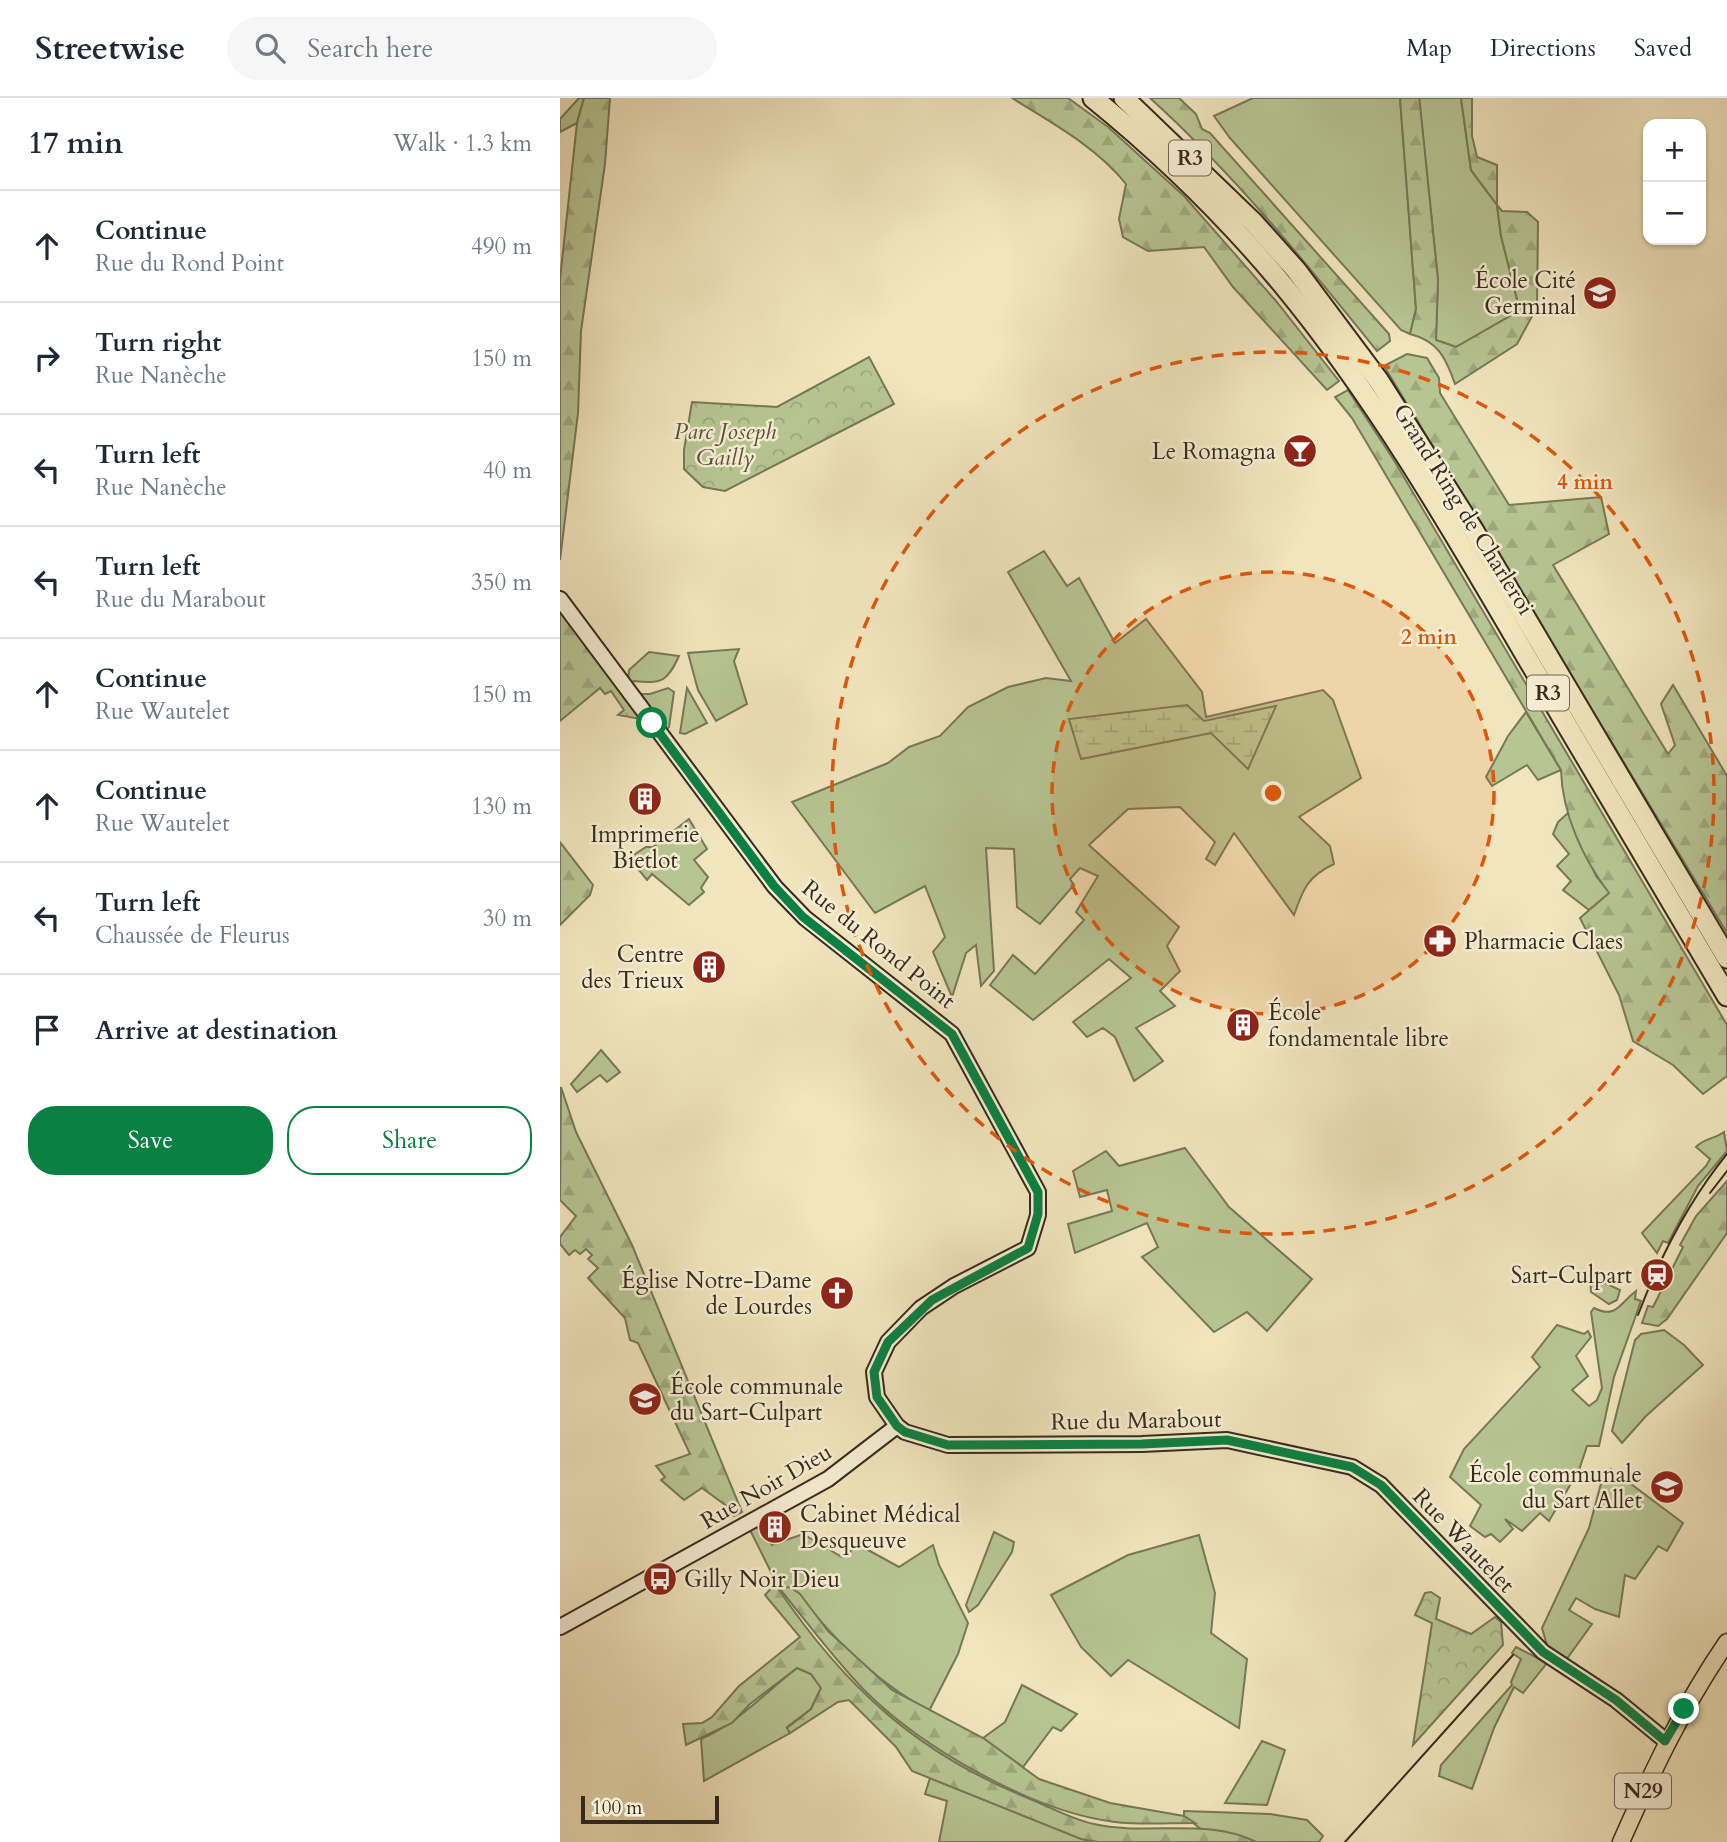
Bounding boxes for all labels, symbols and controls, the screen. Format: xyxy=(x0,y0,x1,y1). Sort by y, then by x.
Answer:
search box xyxy=(227,17,717,80)
text: Streetwise xyxy=(35,26,185,71)
icon: search xyxy=(251,29,289,67)
text: Search here xyxy=(307,31,433,66)
text: Map xyxy=(1406,32,1452,65)
text: Directions xyxy=(1490,32,1596,65)
text: Saved xyxy=(1634,32,1692,65)
map controls xyxy=(1643,119,1706,245)
button: + xyxy=(1643,119,1706,182)
text: 17 min xyxy=(28,123,123,164)
text: Walk · 1.3 km xyxy=(393,128,532,159)
road number: R3 xyxy=(1169,140,1211,176)
button: − xyxy=(1643,182,1706,245)
text: Continue xyxy=(95,213,207,248)
icon: ahead xyxy=(28,227,66,265)
text: 490 m xyxy=(471,231,532,262)
text: Rue du Rond Point xyxy=(95,248,284,279)
place label: École Cité Germinal xyxy=(1475,265,1576,322)
school or university icon: École Cité Germinal xyxy=(1581,274,1619,312)
text: Turn right xyxy=(95,325,222,360)
icon: right xyxy=(28,339,66,377)
text: 150 m xyxy=(471,343,532,374)
text: Rue Nanèche xyxy=(95,360,227,391)
street label: Grand Ring de Charleroi xyxy=(1386,398,1541,621)
park label: Parc Joseph Gailly xyxy=(674,416,776,473)
bar icon: Le Romagna xyxy=(1281,432,1319,470)
place label: Le Romagna xyxy=(1152,436,1276,467)
text: Turn left xyxy=(95,437,200,472)
icon: left xyxy=(28,451,66,489)
text: 40 m xyxy=(483,455,532,486)
text: 4 min xyxy=(1557,468,1613,497)
text: Rue Nanèche xyxy=(95,472,227,503)
text: Turn left xyxy=(95,549,200,584)
icon: left xyxy=(28,563,66,601)
text: 350 m xyxy=(471,567,532,598)
text: Rue du Marabout xyxy=(95,584,266,615)
text: 2 min xyxy=(1401,623,1457,652)
text: Continue xyxy=(95,661,207,696)
icon: ahead xyxy=(28,675,66,713)
road number: R3 xyxy=(1527,676,1569,710)
text: 150 m xyxy=(471,679,532,710)
text: Rue Wautelet xyxy=(95,696,229,727)
route start xyxy=(636,707,667,738)
text: Continue xyxy=(95,773,207,808)
building icon: Imprimerie Bietlot xyxy=(626,780,664,818)
centre of rings xyxy=(1261,781,1285,805)
icon: ahead xyxy=(28,787,66,825)
text: 130 m xyxy=(471,791,532,822)
text: Rue Wautelet xyxy=(95,808,229,839)
place label: Imprimerie Bietlot xyxy=(590,819,700,876)
street label: Rue du Rond Point xyxy=(796,873,962,1016)
text: Turn left xyxy=(95,885,200,920)
icon: left xyxy=(28,899,66,937)
text: 30 m xyxy=(483,903,532,934)
text: Chaussée de Fleurus xyxy=(95,920,290,951)
pharmacy icon: Pharmacie Claes xyxy=(1421,922,1459,960)
place label: Pharmacie Claes xyxy=(1464,926,1623,957)
place label: Centre des Trieux xyxy=(581,939,685,996)
building icon: Centre des Trieux xyxy=(690,948,728,986)
place label: École fondamentale libre xyxy=(1268,997,1449,1054)
building icon: École fondamentale libre xyxy=(1224,1006,1262,1044)
icon: arrive xyxy=(28,1011,66,1049)
text: Arrive at destination xyxy=(95,1013,338,1048)
button: Save xyxy=(28,1106,273,1175)
button: Share xyxy=(287,1106,532,1175)
station icon: Sart-Culpart xyxy=(1638,1256,1676,1294)
place label: Sart-Culpart xyxy=(1511,1260,1632,1291)
place label: Église Notre-Dame de Lourdes xyxy=(621,1265,812,1322)
church icon: Église Notre-Dame de Lourdes xyxy=(818,1274,856,1312)
place label: École communale du Sart-Culpart xyxy=(670,1371,843,1428)
school or university icon: École communale du Sart-Culpart xyxy=(626,1380,664,1418)
street label: Rue du Marabout xyxy=(1050,1404,1222,1437)
street label: Rue Noir Dieu xyxy=(695,1436,837,1536)
place label: École communale du Sart Allet xyxy=(1469,1459,1642,1516)
school or university icon: École communale du Sart Allet xyxy=(1648,1468,1686,1506)
street label: Rue Wautelet xyxy=(1406,1481,1521,1599)
place label: Cabinet Médical Desqueuve xyxy=(800,1499,961,1556)
building icon: Cabinet Médical Desqueuve xyxy=(756,1508,794,1546)
bus stop icon: Gilly Noir Dieu xyxy=(641,1560,679,1598)
place label: Gilly Noir Dieu xyxy=(684,1564,840,1595)
route end xyxy=(1668,1693,1699,1724)
road number: N29 xyxy=(1615,1774,1671,1808)
scale bar xyxy=(581,1793,719,1825)
text: 100 m xyxy=(592,1795,642,1821)

